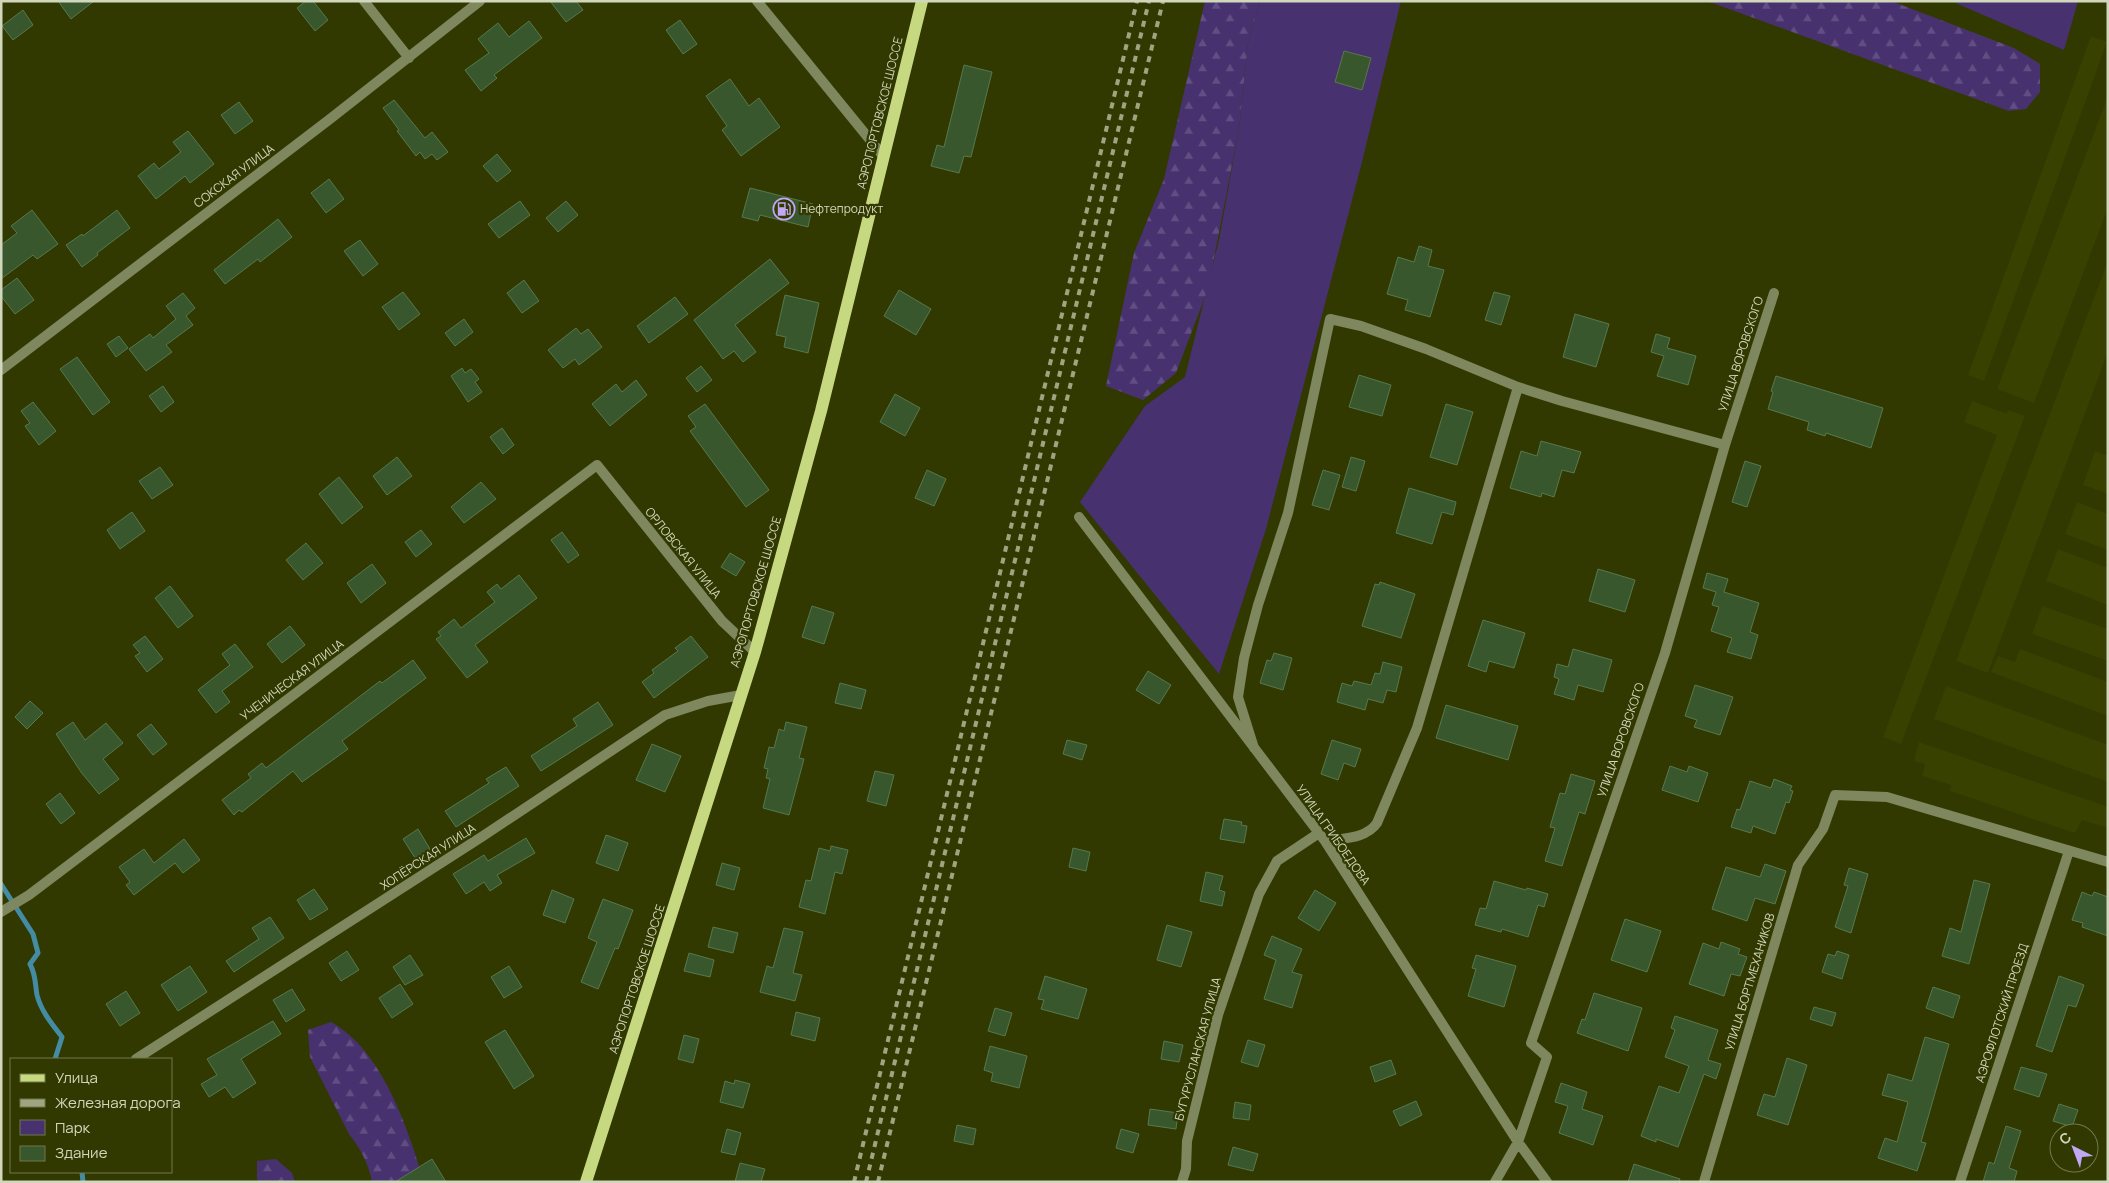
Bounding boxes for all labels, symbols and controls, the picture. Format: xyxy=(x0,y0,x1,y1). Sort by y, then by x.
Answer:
street label: АЭРОПОРТОВСКОЕ ШОССЕ xyxy=(852,35,907,191)
street label: СОКСКАЯ УЛИЦА xyxy=(190,139,278,211)
fuel station icon: Нефтепродукт xyxy=(772,197,796,221)
place label: Нефтепродукт xyxy=(800,200,883,217)
street label: УЛИЦА ВОРОВСКОГО xyxy=(1714,294,1767,414)
street label: ОРЛОВСКАЯ УЛИЦА xyxy=(641,503,726,602)
street label: АЭРОПОРТОВСКОЕ ШОССЕ xyxy=(726,514,785,669)
street label: УЧЕНИЧЕСКАЯ УЛИЦА xyxy=(236,635,347,724)
street label: УЛИЦА ВОРОВСКОГО xyxy=(1593,680,1648,799)
street label: УЛИЦА ГРИБОЕДОВА xyxy=(1292,781,1375,889)
street label: ХОПЁРСКАЯ УЛИЦА xyxy=(377,819,479,894)
street label: АЭРОПОРТОВСКОЕ ШОССЕ xyxy=(604,902,669,1056)
street label: УЛИЦА БОРТМЕХАНИКОВ xyxy=(1720,911,1779,1053)
street label: АЭРОФЛОТСКИЙ ПРОЕЗД xyxy=(1971,941,2032,1085)
street label: БУГУРУСЛАНСКАЯ УЛИЦА xyxy=(1170,975,1225,1123)
legend xyxy=(10,1058,172,1173)
text: Улица xyxy=(55,1067,98,1088)
text: Железная дорога xyxy=(55,1092,180,1113)
text: Парк xyxy=(55,1117,91,1138)
north arrow xyxy=(2049,1123,2099,1173)
text: С xyxy=(2055,1127,2075,1148)
text: Здание xyxy=(55,1142,108,1163)

